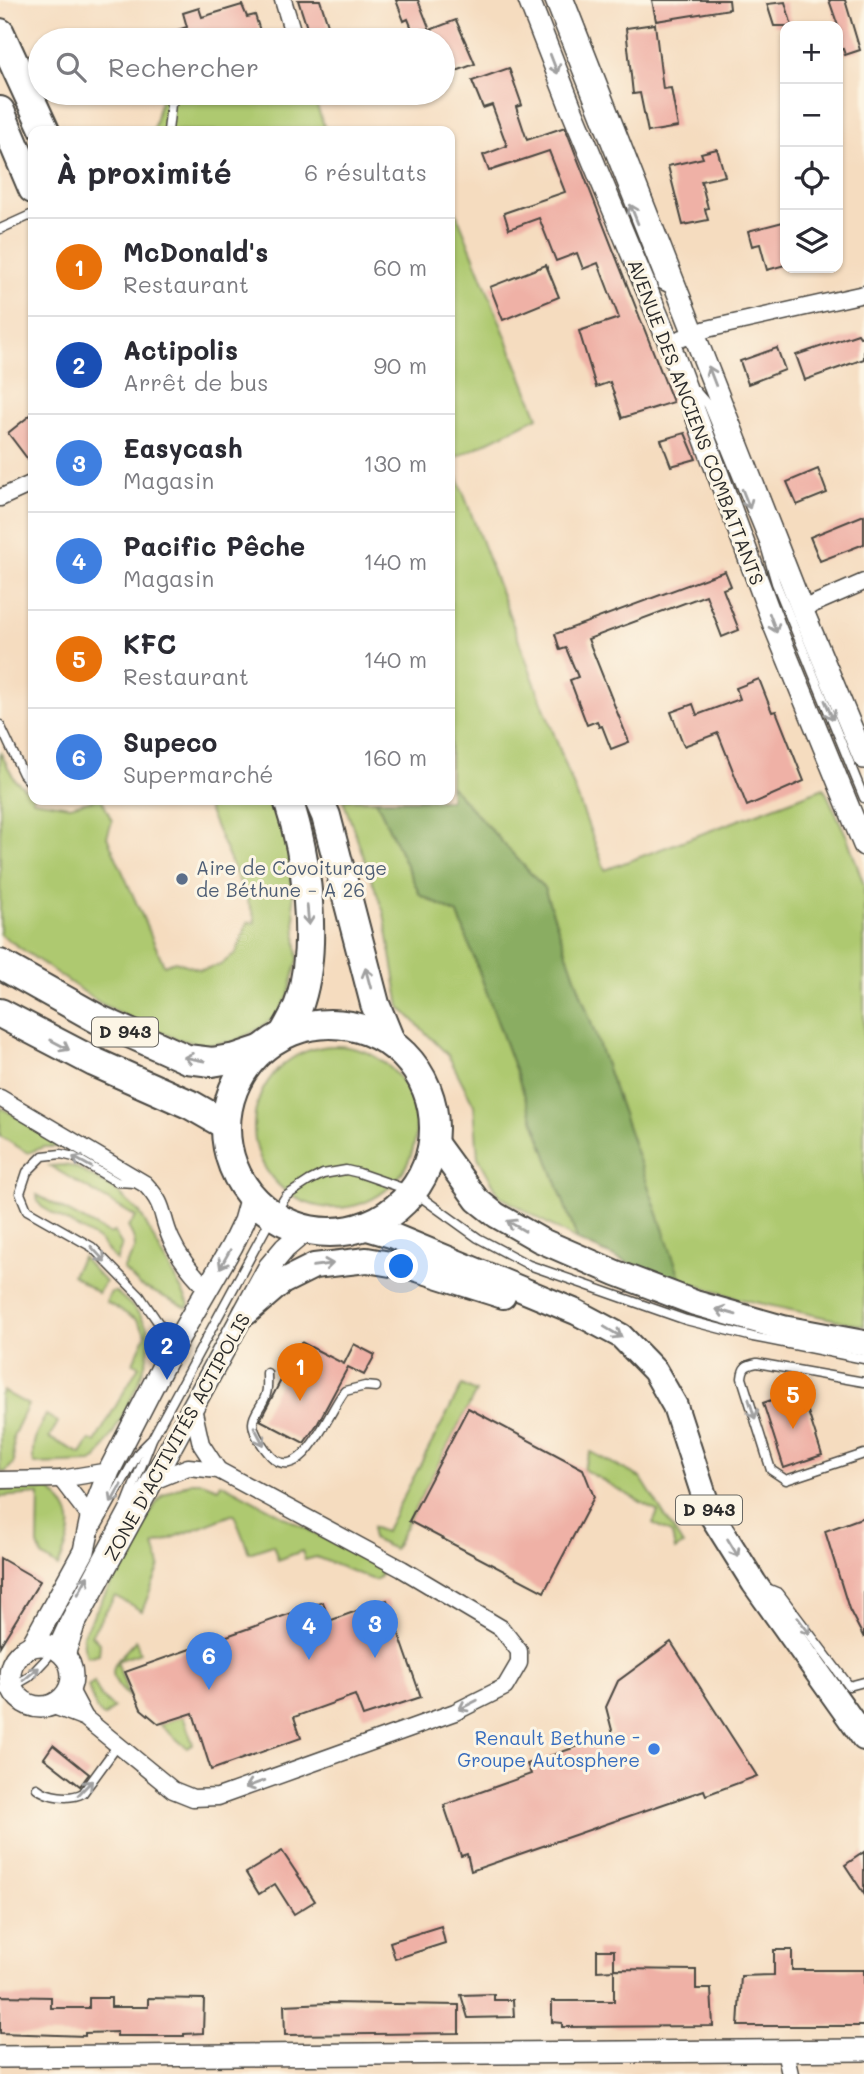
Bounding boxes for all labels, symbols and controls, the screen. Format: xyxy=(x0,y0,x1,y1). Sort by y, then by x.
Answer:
map controls xyxy=(780,21,843,273)
button: + xyxy=(780,21,843,84)
search box xyxy=(28,28,455,105)
icon: search xyxy=(52,48,90,86)
text: Rechercher xyxy=(108,50,259,84)
one-way arrow xyxy=(548,52,561,74)
button: − xyxy=(780,84,843,147)
button: locate xyxy=(780,147,843,210)
text: À proximité xyxy=(56,152,232,192)
text: 6 résultats xyxy=(304,157,427,187)
one-way arrow xyxy=(626,204,639,225)
button: layers xyxy=(780,210,843,273)
text: McDonald's xyxy=(123,235,268,269)
text: 1 xyxy=(74,252,84,282)
text: 60 m xyxy=(373,252,427,282)
street label: AVENUE DES ANCIENS COMBATTANTS xyxy=(623,255,770,588)
text: Restaurant xyxy=(123,269,249,299)
text: Actipolis xyxy=(123,333,238,367)
text: 2 xyxy=(73,350,85,380)
text: 90 m xyxy=(374,350,427,380)
one-way arrow xyxy=(704,366,717,388)
text: Arrêt de bus xyxy=(123,367,268,397)
text: Easycash xyxy=(123,431,243,465)
text: 3 xyxy=(72,448,86,478)
text: 130 m xyxy=(363,448,427,478)
text: Magasin xyxy=(123,465,214,495)
one-way arrow xyxy=(741,487,754,509)
text: Pacific Pêche xyxy=(123,529,305,563)
text: 4 xyxy=(72,546,86,576)
text: 140 m xyxy=(363,546,427,576)
text: Magasin xyxy=(123,563,214,593)
one-way arrow xyxy=(768,611,781,633)
text: KFC xyxy=(123,627,176,661)
text: 5 xyxy=(72,644,86,674)
text: 140 m xyxy=(363,644,427,674)
text: Restaurant xyxy=(123,661,249,691)
one-way arrow xyxy=(824,699,837,721)
text: Supeco xyxy=(123,725,217,759)
text: 6 xyxy=(72,742,86,772)
text: 160 m xyxy=(363,742,427,772)
text: Supermarché xyxy=(123,759,273,789)
place label: Aire de Covoiturage de Béthune − A 26 xyxy=(196,855,387,902)
marker: Aire de Covoiturage de Béthune − A 26 xyxy=(174,871,190,887)
one-way arrow xyxy=(302,903,315,926)
one-way arrow xyxy=(361,968,374,990)
road number: D 943 xyxy=(92,1017,158,1046)
one-way arrow xyxy=(50,1038,70,1052)
one-way arrow xyxy=(183,1052,206,1065)
one-way arrow xyxy=(73,1155,93,1169)
one-way arrow xyxy=(506,1219,526,1233)
one-way arrow xyxy=(90,1246,107,1263)
one-way arrow xyxy=(218,1248,231,1269)
your location xyxy=(384,1249,418,1283)
one-way arrow xyxy=(311,1258,334,1271)
one-way arrow xyxy=(715,1305,738,1318)
street label: ZONE D'ACTIVITÉS ACTIPOLIS xyxy=(98,1308,255,1565)
pin: 2 xyxy=(144,1322,190,1380)
one-way arrow xyxy=(603,1326,623,1340)
pin: 1 xyxy=(277,1343,323,1401)
pin: 5 xyxy=(770,1371,816,1429)
one-way arrow xyxy=(746,1398,759,1420)
one-way arrow xyxy=(252,1425,266,1445)
one-way arrow xyxy=(109,1483,123,1503)
road number: D 943 xyxy=(676,1496,742,1525)
one-way arrow xyxy=(726,1537,740,1557)
one-way arrow xyxy=(76,1576,90,1596)
pin: 3 xyxy=(352,1600,398,1658)
pin: 4 xyxy=(286,1602,332,1660)
one-way arrow xyxy=(797,1616,812,1635)
pin: 6 xyxy=(186,1632,232,1690)
one-way arrow xyxy=(21,1666,39,1682)
one-way arrow xyxy=(458,1699,479,1713)
place label: Renault Bethune - Groupe Autosphere xyxy=(457,1725,640,1772)
marker: Renault Bethune - Groupe Autosphere xyxy=(646,1741,662,1757)
one-way arrow xyxy=(76,1779,93,1797)
one-way arrow xyxy=(244,1779,266,1791)

